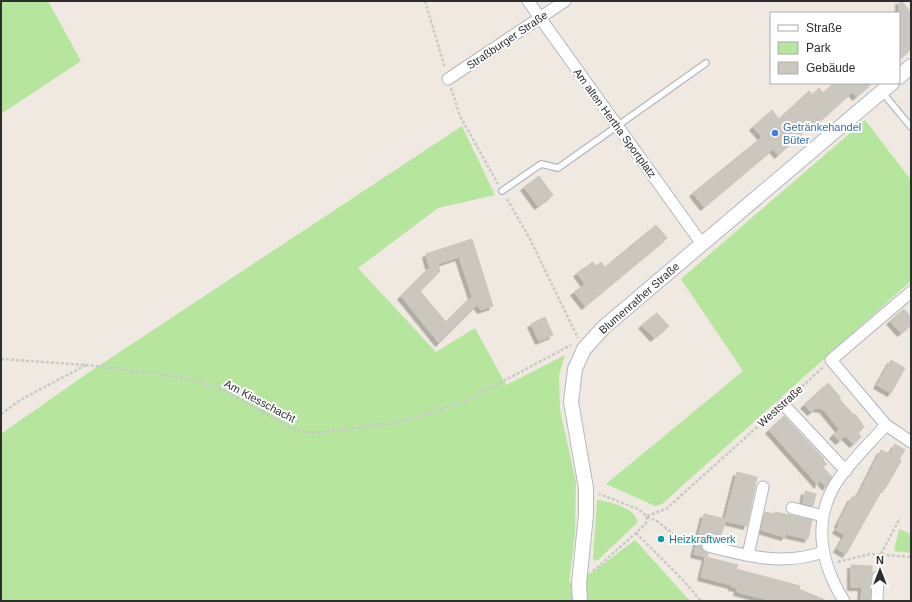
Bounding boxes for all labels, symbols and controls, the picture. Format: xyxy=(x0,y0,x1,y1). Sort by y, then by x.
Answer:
street label: Straßburger Straße xyxy=(464,9,550,71)
legend xyxy=(770,12,900,84)
text: Straße xyxy=(806,21,842,35)
text: Park xyxy=(806,41,832,55)
text: Gebäude xyxy=(806,61,856,75)
street label: Am alten Hertha Sportplatz xyxy=(571,66,659,180)
place label: Getränkehandel Büter xyxy=(783,121,861,146)
marker: Getränkehandel Büter xyxy=(770,128,780,138)
street label: Blumenrather Straße xyxy=(597,260,681,336)
street label: Am Kiesschacht xyxy=(222,377,298,425)
street label: Weststraße xyxy=(755,383,805,429)
place label: Heizkraftwerk xyxy=(669,533,736,545)
marker: Heizkraftwerk xyxy=(656,534,666,544)
north arrow xyxy=(860,550,900,590)
text: N xyxy=(876,554,884,566)

